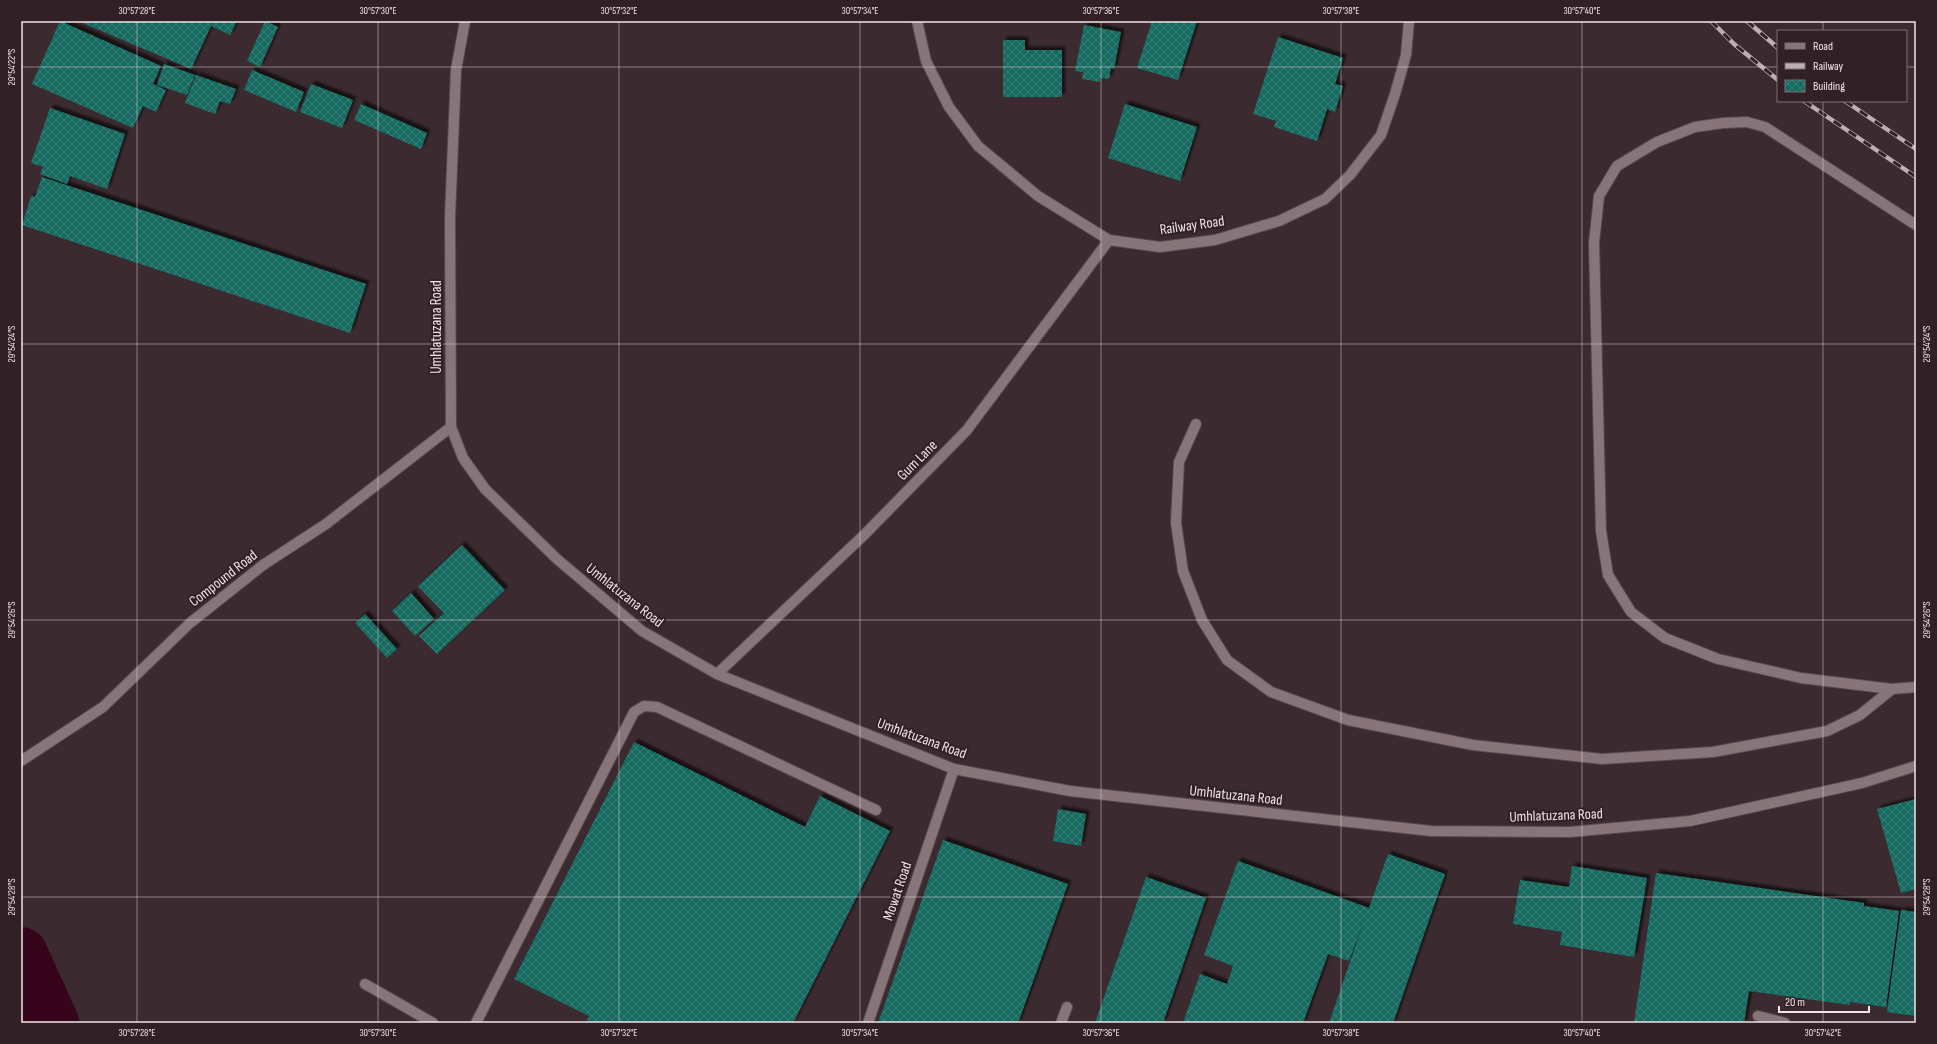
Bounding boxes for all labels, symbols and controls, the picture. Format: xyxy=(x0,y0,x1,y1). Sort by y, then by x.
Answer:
text: 30°57'28"E xyxy=(119,5,155,17)
text: 30°57'30"E xyxy=(359,5,397,17)
text: 30°57'32"E xyxy=(601,5,637,17)
text: 30°57'34"E xyxy=(842,5,878,17)
text: 30°57'36"E xyxy=(1082,5,1120,17)
text: 30°57'38"E xyxy=(1323,5,1360,17)
text: 30°57'40"E xyxy=(1563,5,1601,17)
legend xyxy=(1777,30,1907,102)
text: Road xyxy=(1813,39,1833,54)
text: 29°54'22"S xyxy=(6,49,18,85)
text: Railway xyxy=(1813,59,1844,74)
text: Building xyxy=(1813,79,1845,94)
street label: Railway Road xyxy=(1158,212,1226,239)
street label: Umhlatuzana Road xyxy=(427,280,446,374)
text: 29°54'24"S xyxy=(6,326,18,362)
text: 29°54'24"S xyxy=(1921,326,1933,362)
street label: Gum Lane xyxy=(893,436,942,485)
street label: Compound Road xyxy=(185,546,261,611)
street label: Umhlatuzana Road xyxy=(582,559,667,632)
text: 29°54'26"S xyxy=(6,601,18,639)
text: 29°54'26"S xyxy=(1921,601,1933,639)
street label: Umhlatuzana Road xyxy=(875,714,969,763)
street label: Umhlatuzana Road xyxy=(1188,781,1283,810)
street label: Umhlatuzana Road xyxy=(1509,804,1603,827)
street label: Mowat Road xyxy=(879,859,916,923)
text: 29°54'28"S xyxy=(6,879,18,915)
text: 29°54'28"S xyxy=(1921,879,1933,915)
scale bar xyxy=(1779,988,1869,1014)
text: 20 m xyxy=(1785,995,1805,1010)
text: 30°57'28"E xyxy=(119,1027,155,1039)
text: 30°57'30"E xyxy=(359,1027,397,1039)
text: 30°57'32"E xyxy=(601,1027,637,1039)
text: 30°57'34"E xyxy=(842,1027,878,1039)
text: 30°57'36"E xyxy=(1082,1027,1120,1039)
text: 30°57'38"E xyxy=(1323,1027,1360,1039)
text: 30°57'40"E xyxy=(1563,1027,1601,1039)
text: 30°57'42"E xyxy=(1805,1027,1841,1039)

